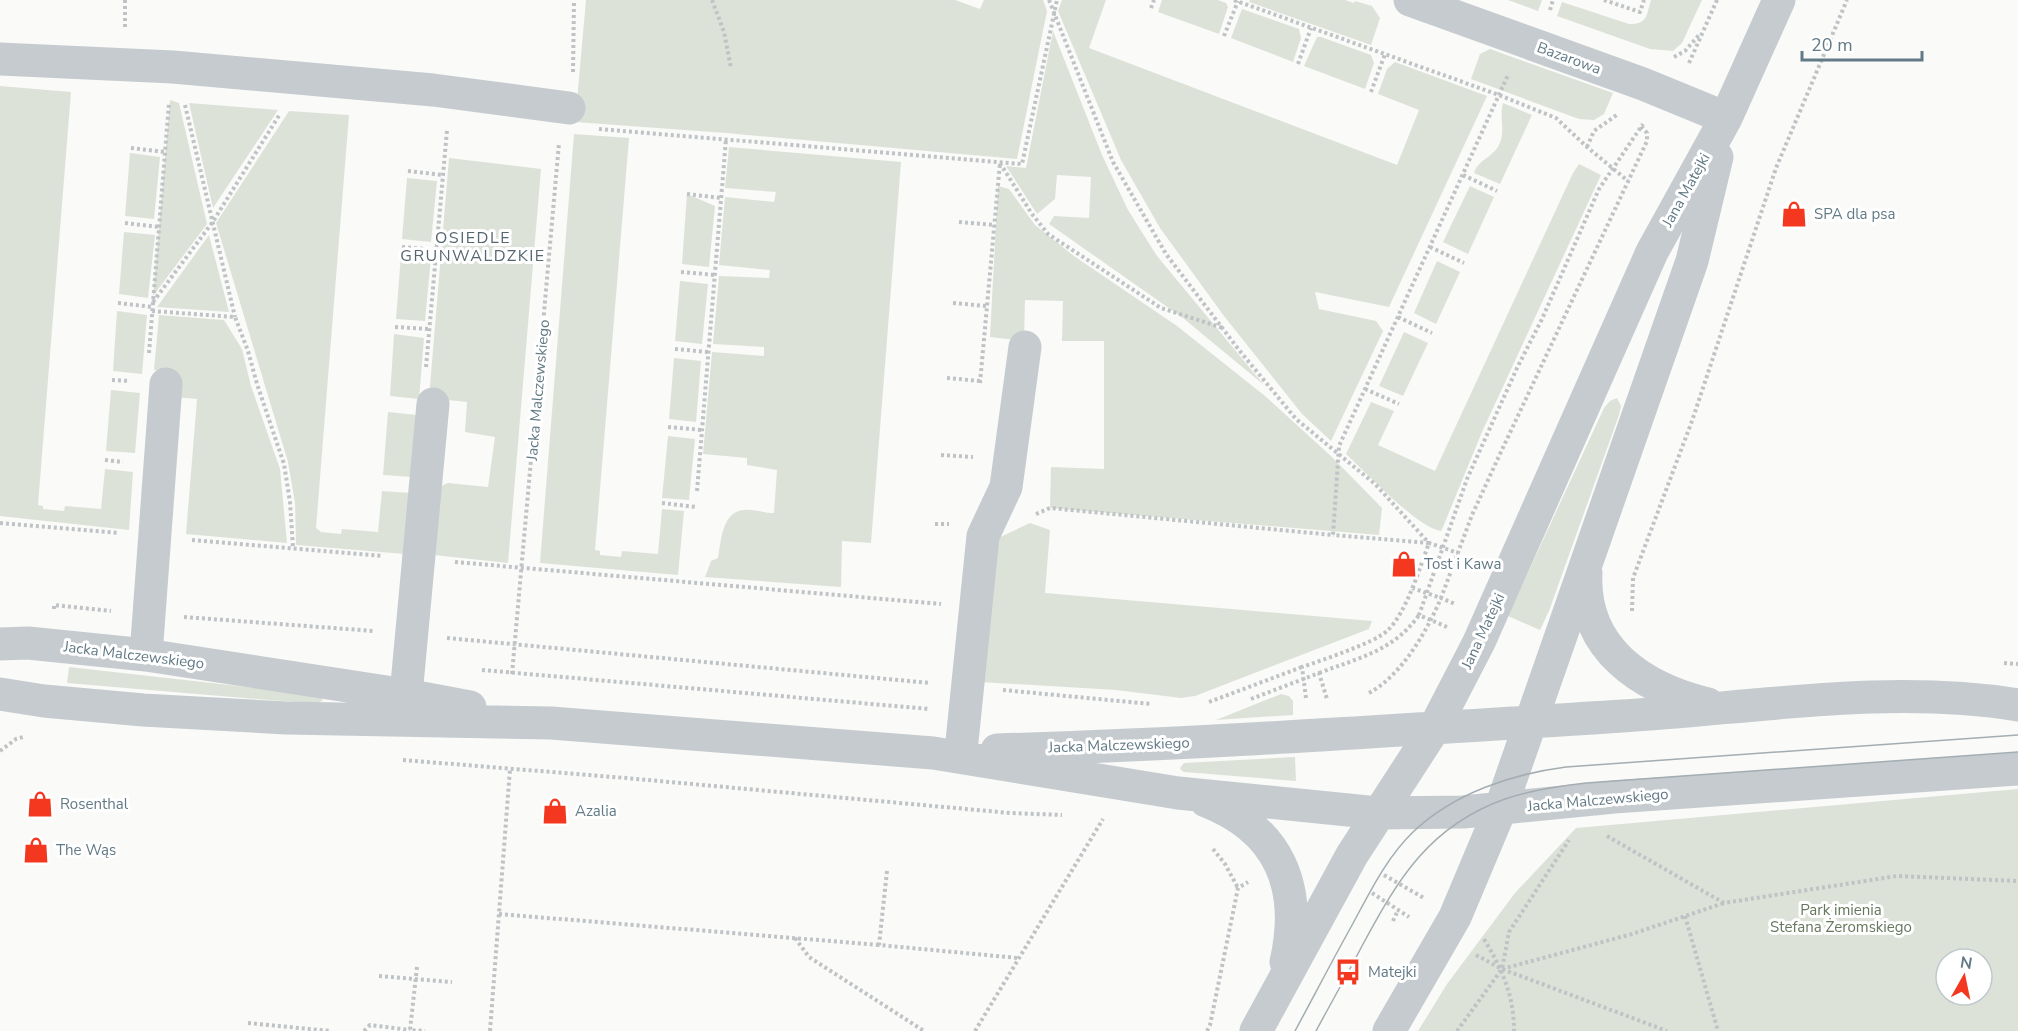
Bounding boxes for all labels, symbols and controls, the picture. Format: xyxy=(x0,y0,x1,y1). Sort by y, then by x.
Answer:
scale bar xyxy=(1802,24,1922,62)
text: 20 m xyxy=(1811,33,1853,57)
street label: Bazarowa xyxy=(1534,37,1604,79)
street label: Jana Matejki xyxy=(1657,149,1715,231)
shop icon: SPA dla psa xyxy=(1779,199,1809,229)
place label: SPA dla psa xyxy=(1814,204,1895,224)
district label: OSIEDLE GRUNWALDZKIE xyxy=(400,227,546,267)
street label: Jacka Malczewskiego xyxy=(522,319,554,462)
shop icon: Tost i Kawa xyxy=(1389,549,1419,579)
place label: Tost i Kawa xyxy=(1424,554,1501,574)
street label: Jana Matejki xyxy=(1456,590,1509,673)
street label: Jacka Malczewskiego xyxy=(62,636,205,674)
street label: Jacka Malczewskiego xyxy=(1047,733,1190,757)
street label: Jacka Malczewskiego xyxy=(1526,784,1669,816)
shop icon: Rosenthal xyxy=(25,789,55,819)
place label: Rosenthal xyxy=(60,794,129,814)
shop icon: Azalia xyxy=(540,796,570,826)
place label: Azalia xyxy=(575,801,617,821)
shop icon: The Wąs xyxy=(21,835,51,865)
place label: The Wąs xyxy=(56,840,116,860)
park label: Park imienia Stefana Żeromskiego xyxy=(1770,900,1912,937)
north arrow xyxy=(1934,947,1994,1007)
text: N xyxy=(1959,951,1974,975)
bus stop icon: Matejki xyxy=(1333,957,1363,987)
place label: Matejki xyxy=(1368,962,1416,982)

